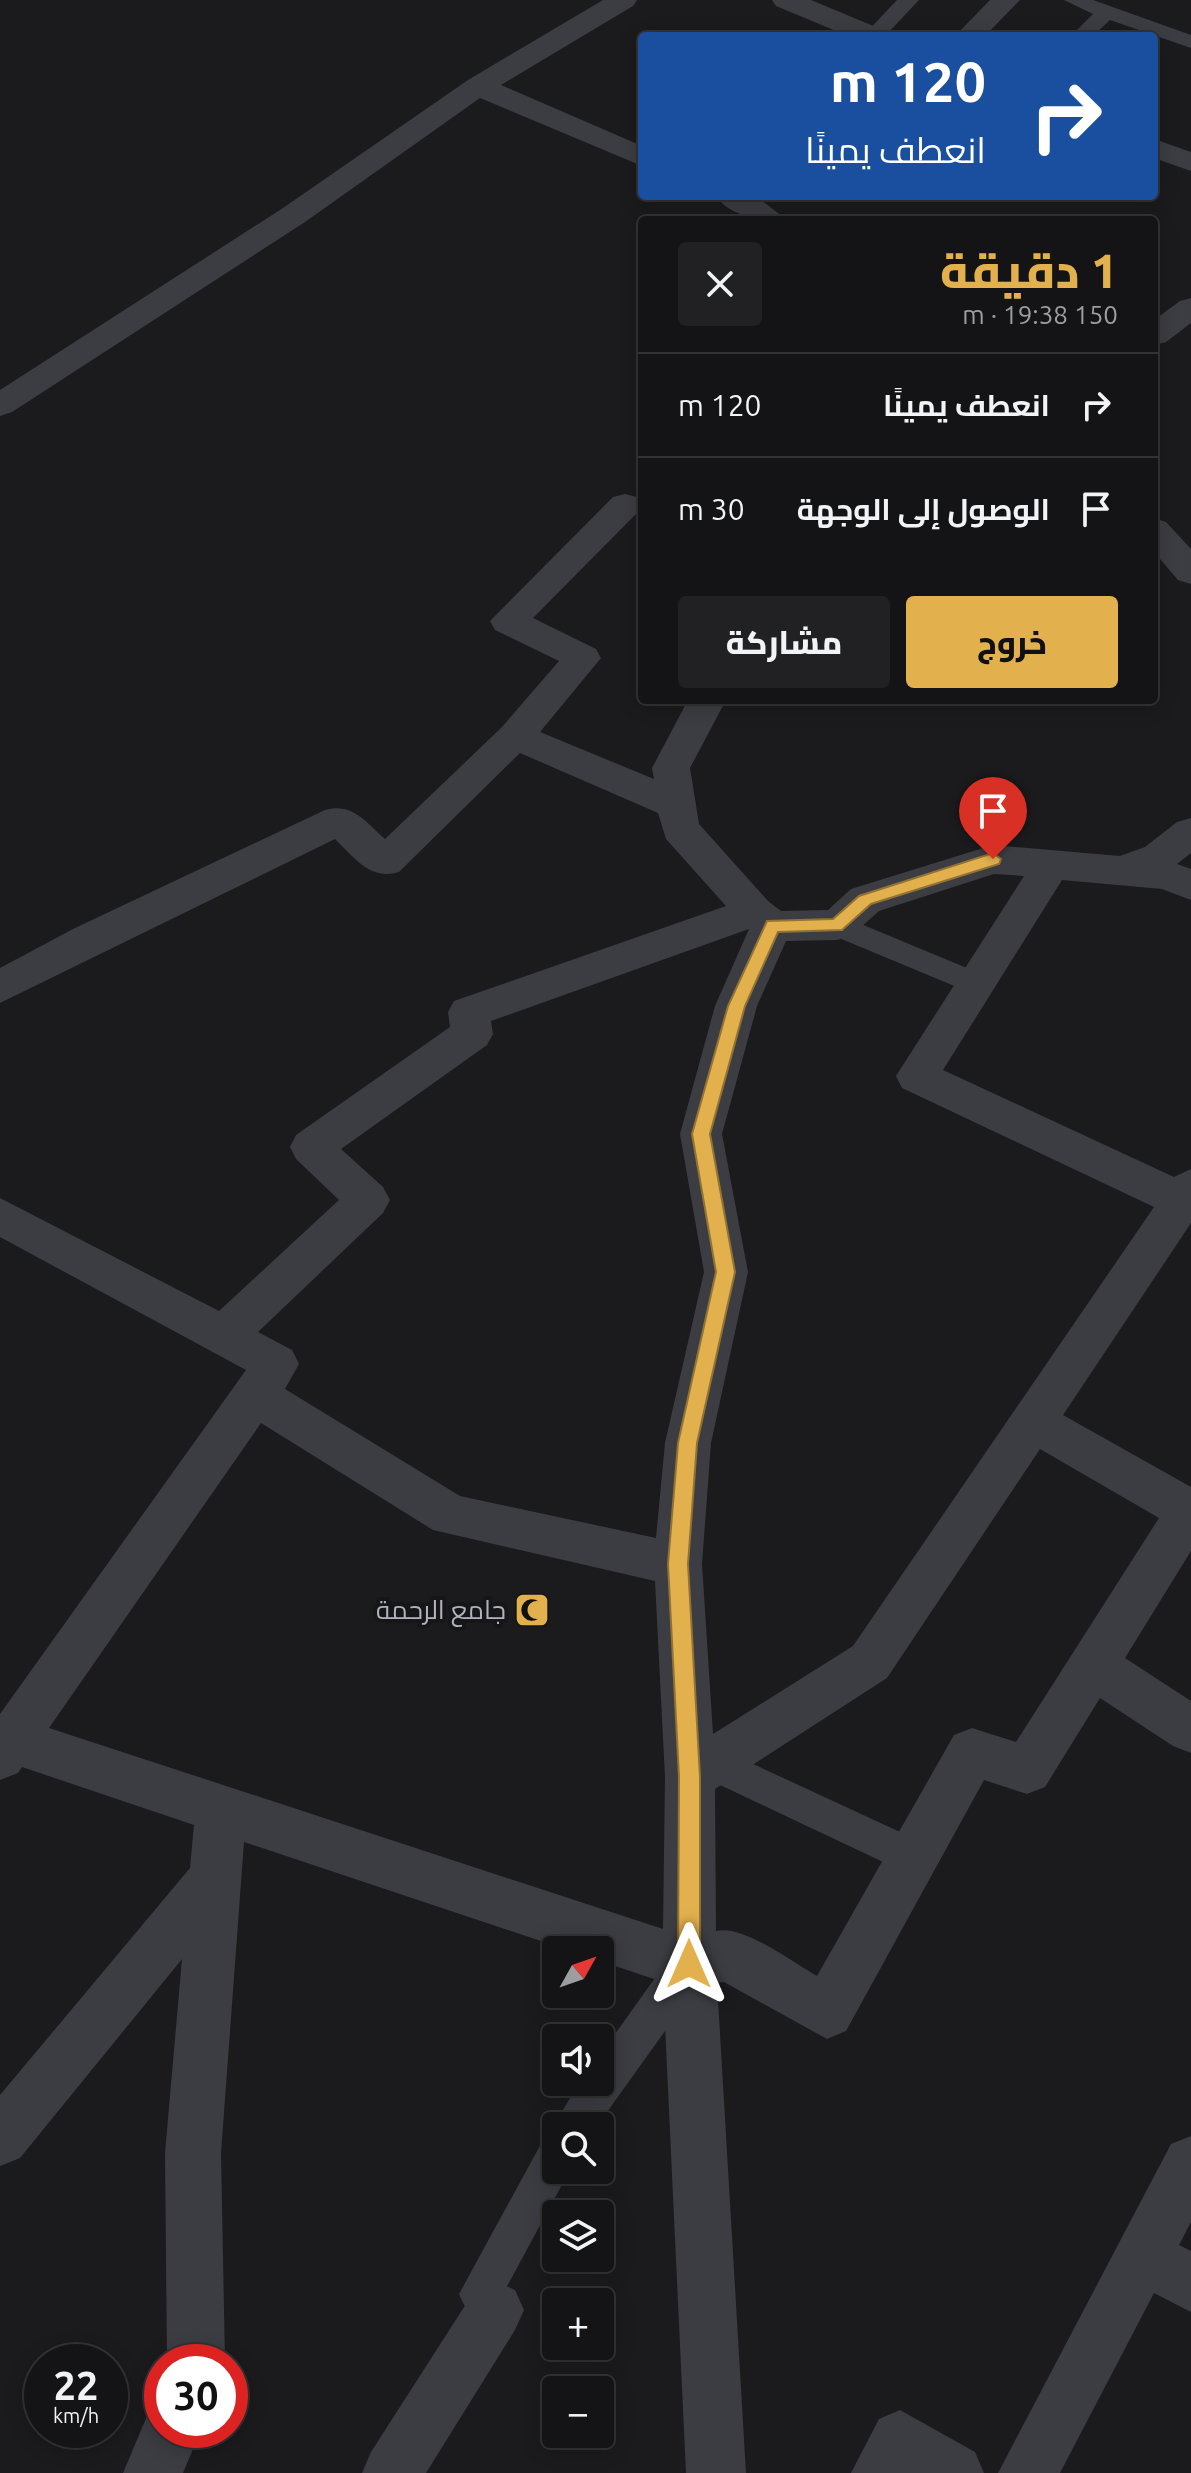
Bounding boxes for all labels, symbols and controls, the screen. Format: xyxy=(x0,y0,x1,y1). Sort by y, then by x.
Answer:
text: 120 m xyxy=(830,50,986,113)
icon: right xyxy=(1014,64,1118,168)
text: انعطف يمينًا xyxy=(805,129,986,170)
button: close xyxy=(678,242,762,326)
text: 1 دقيقة xyxy=(940,243,1118,297)
text: 150 m · 19:38 xyxy=(962,300,1118,329)
icon: right xyxy=(1074,383,1118,427)
text: 120 m xyxy=(678,388,762,422)
text: انعطف يمينًا xyxy=(883,388,1050,422)
icon: arrive xyxy=(1074,487,1118,531)
text: 30 m xyxy=(678,492,745,526)
text: الوصول إلى الوجهة xyxy=(797,492,1050,526)
button: مشاركة xyxy=(678,596,890,688)
button: خروج xyxy=(906,596,1118,688)
pin xyxy=(959,777,1027,859)
icon: arrive xyxy=(971,789,1015,833)
mosque icon: جامع الرحمة xyxy=(513,1591,551,1629)
place label: جامع الرحمة xyxy=(376,1595,506,1627)
position arrow xyxy=(647,1922,731,2006)
north arrow xyxy=(542,1936,614,2008)
map controls xyxy=(542,1936,614,2448)
button: sound xyxy=(542,2024,614,2096)
button: search xyxy=(542,2112,614,2184)
button: layers xyxy=(542,2200,614,2272)
button: + xyxy=(542,2288,614,2360)
speed limit sign: 30 xyxy=(144,2344,248,2448)
text: 22 xyxy=(53,2363,99,2408)
button: − xyxy=(542,2376,614,2448)
text: km/h xyxy=(53,2404,99,2427)

